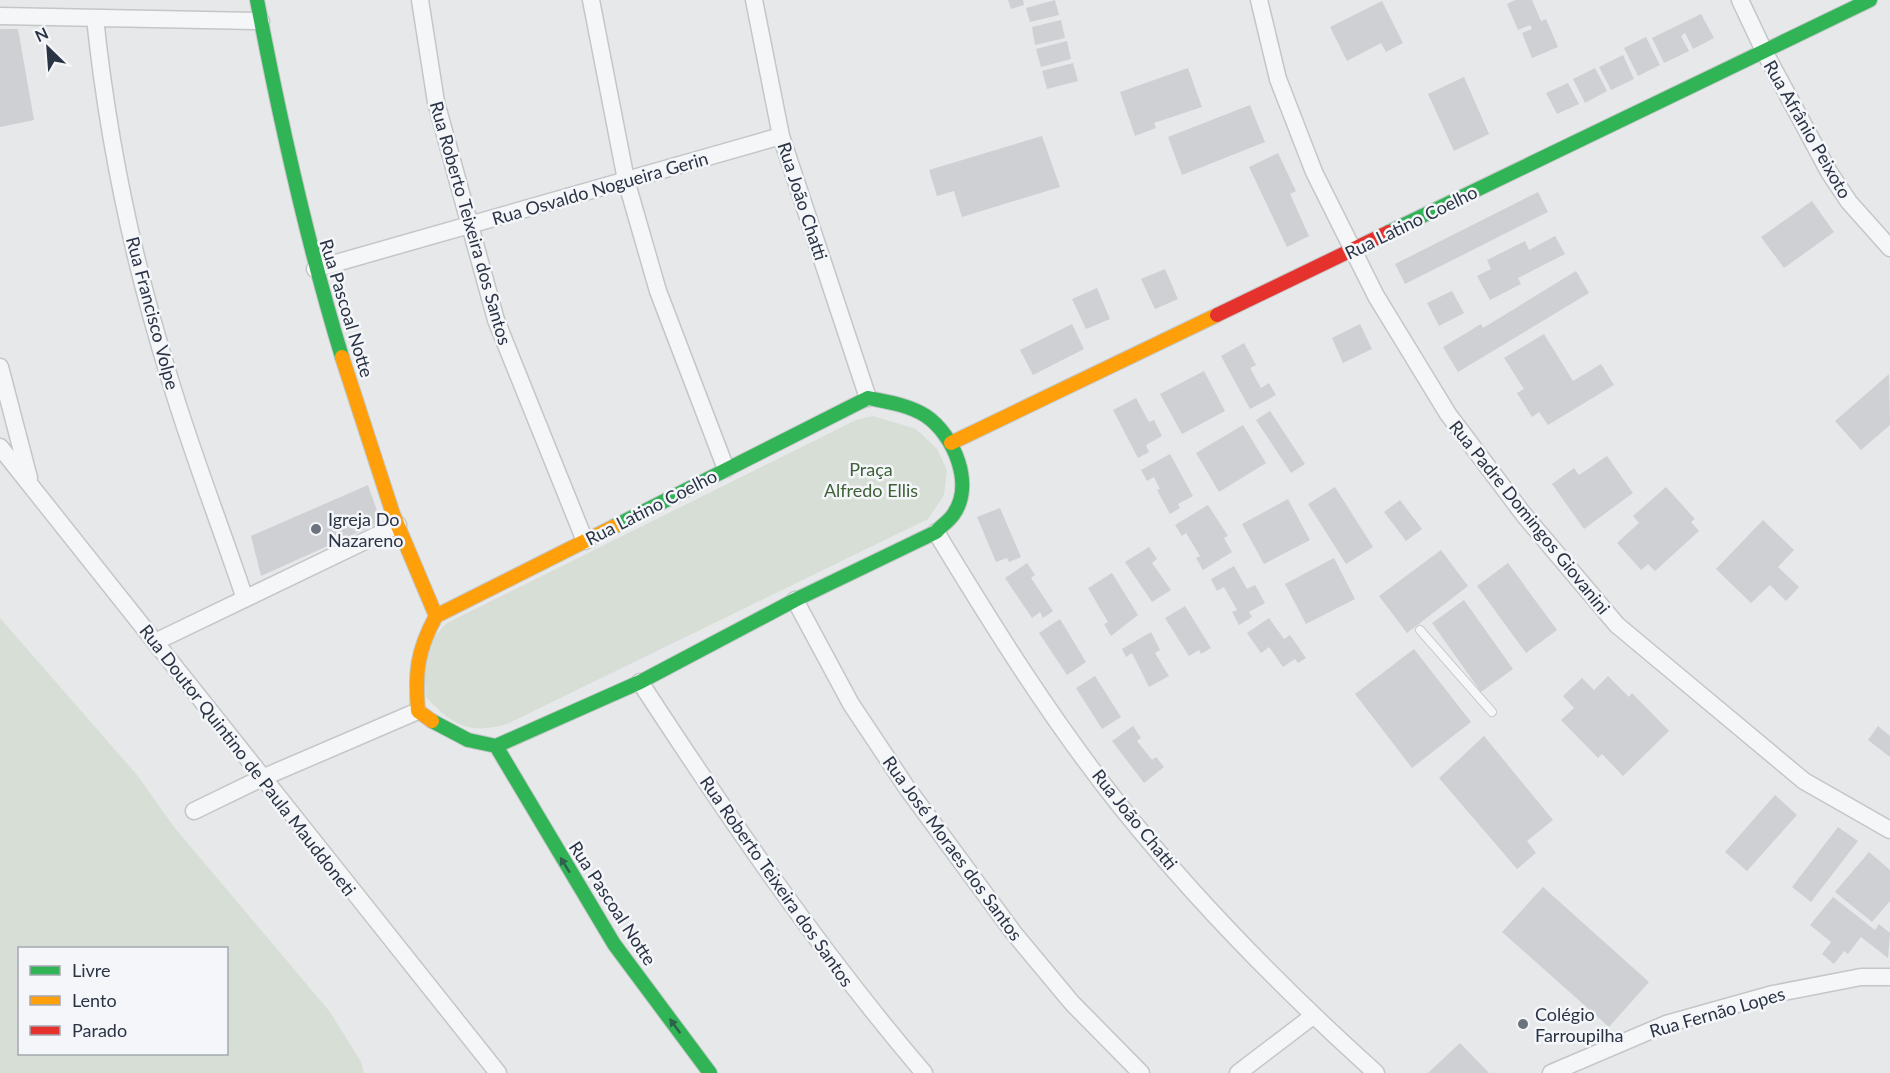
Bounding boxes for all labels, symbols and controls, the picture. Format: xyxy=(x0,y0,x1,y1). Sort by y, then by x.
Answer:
north arrow xyxy=(18,18,78,78)
text: N xyxy=(32,23,51,45)
street label: Rua Afrânio Peixoto xyxy=(1759,56,1857,202)
street label: Rua Roberto Teixeira dos Santos xyxy=(426,99,516,348)
street label: Rua João Chatti xyxy=(774,139,832,263)
street label: Rua Osvaldo Nogueira Gerin xyxy=(489,147,711,229)
street label: Rua Latino Coelho xyxy=(1341,180,1481,264)
street label: Rua Francisco Volpe xyxy=(122,234,184,392)
street label: Rua Pascoal Notte xyxy=(316,236,378,380)
street label: Rua Padre Domingos Giovanini xyxy=(1445,416,1615,618)
park label: Praça Alfredo Ellis xyxy=(824,458,918,501)
street label: Rua Latino Coelho xyxy=(582,464,720,550)
place label: Igreja Do Nazareno xyxy=(328,508,403,551)
marker: Igreja Do Nazareno xyxy=(309,522,323,536)
street label: Rua Doutor Quintino de Paula Mauddoneti xyxy=(135,620,361,900)
street label: Rua José Moraes dos Santos xyxy=(879,751,1028,945)
street label: Rua João Chatti xyxy=(1088,764,1182,874)
street label: Rua Roberto Teixeira dos Santos xyxy=(696,771,859,991)
street label: Rua Pascoal Notte xyxy=(565,837,661,969)
one-way arrow xyxy=(560,857,571,873)
legend xyxy=(18,947,228,1055)
text: Livre xyxy=(72,959,111,981)
street label: Rua Fernão Lopes xyxy=(1647,982,1787,1042)
text: Lento xyxy=(72,989,117,1011)
place label: Colégio Farroupilha xyxy=(1535,1003,1623,1046)
marker: Colégio Farroupilha xyxy=(1516,1017,1530,1031)
one-way arrow xyxy=(669,1018,681,1034)
text: Parado xyxy=(72,1019,127,1041)

